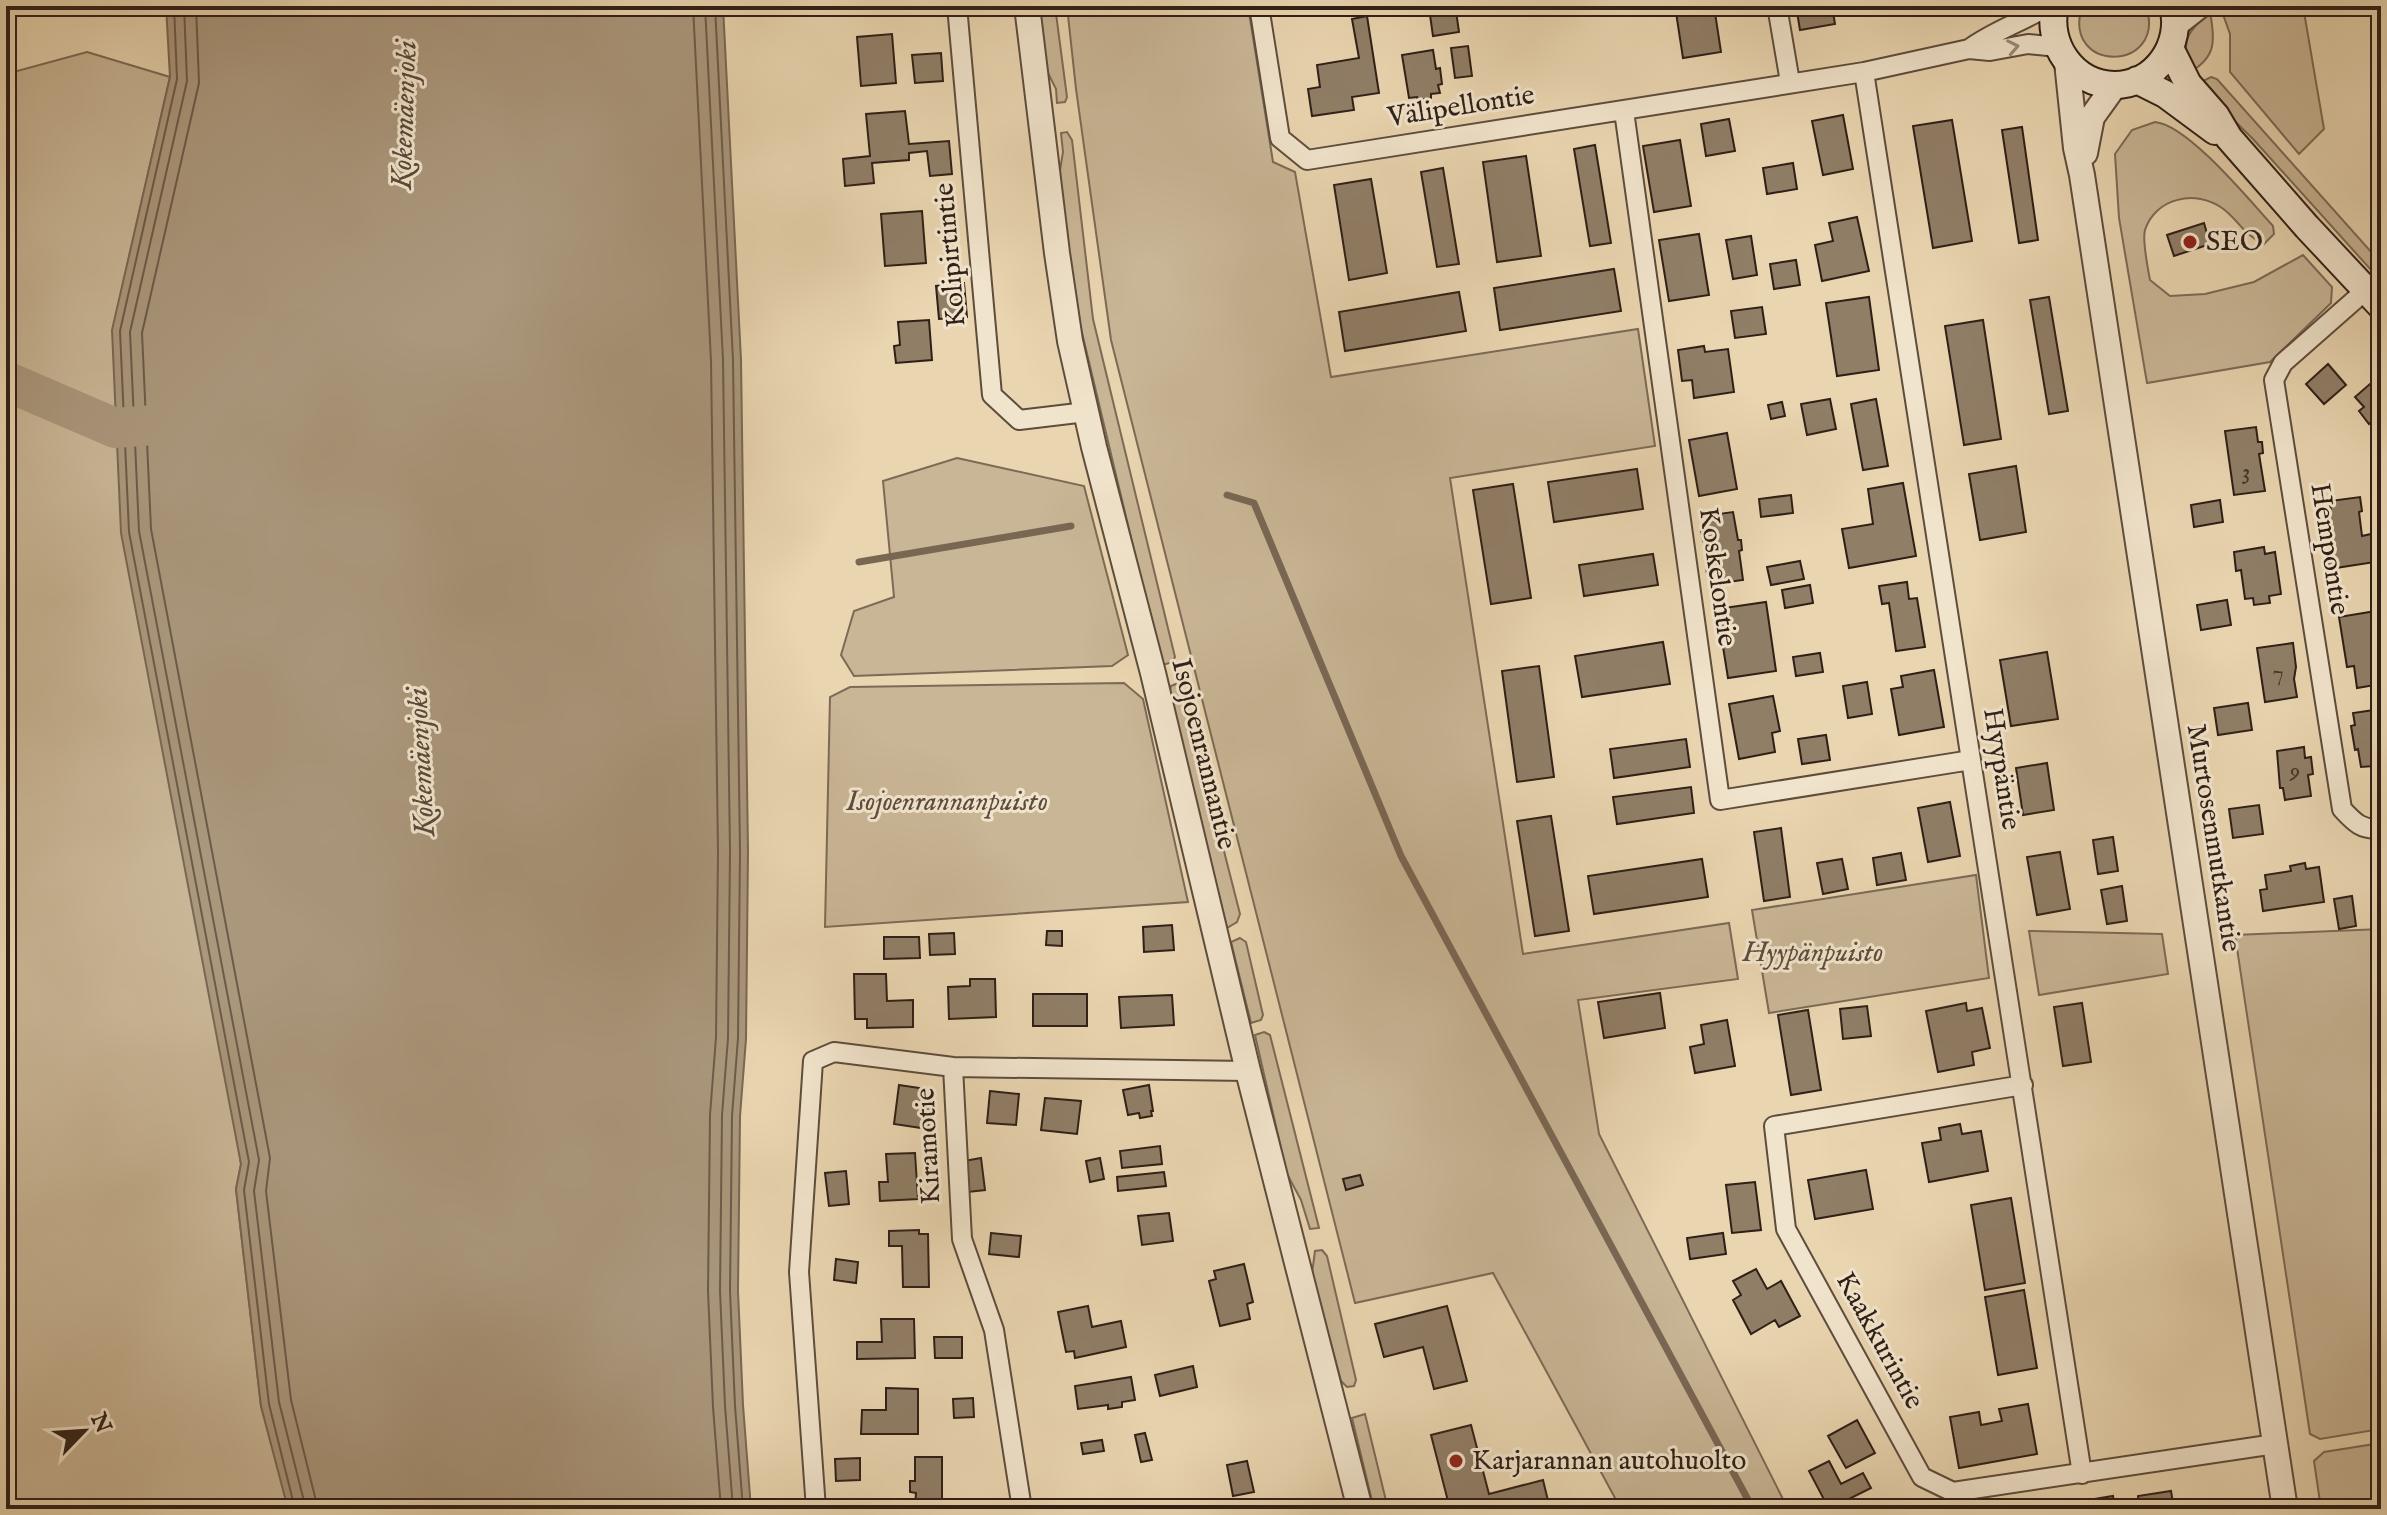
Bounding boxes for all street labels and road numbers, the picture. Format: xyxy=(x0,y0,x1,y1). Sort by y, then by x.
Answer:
street label: Välipellontie xyxy=(1384,78,1537,136)
street label: Kolipirtintie xyxy=(927,181,975,329)
street label: Hempontie xyxy=(2301,481,2357,618)
street label: Koskelontie xyxy=(1690,505,1744,649)
street label: Isojoenrannantie xyxy=(1162,655,1244,853)
street label: Hyypäntie xyxy=(1974,706,2028,833)
street label: Murtosenmutkantie xyxy=(2178,722,2248,955)
street label: Kiramotie xyxy=(908,1087,950,1205)
street label: Kaakkurintie xyxy=(1827,1266,1931,1416)

